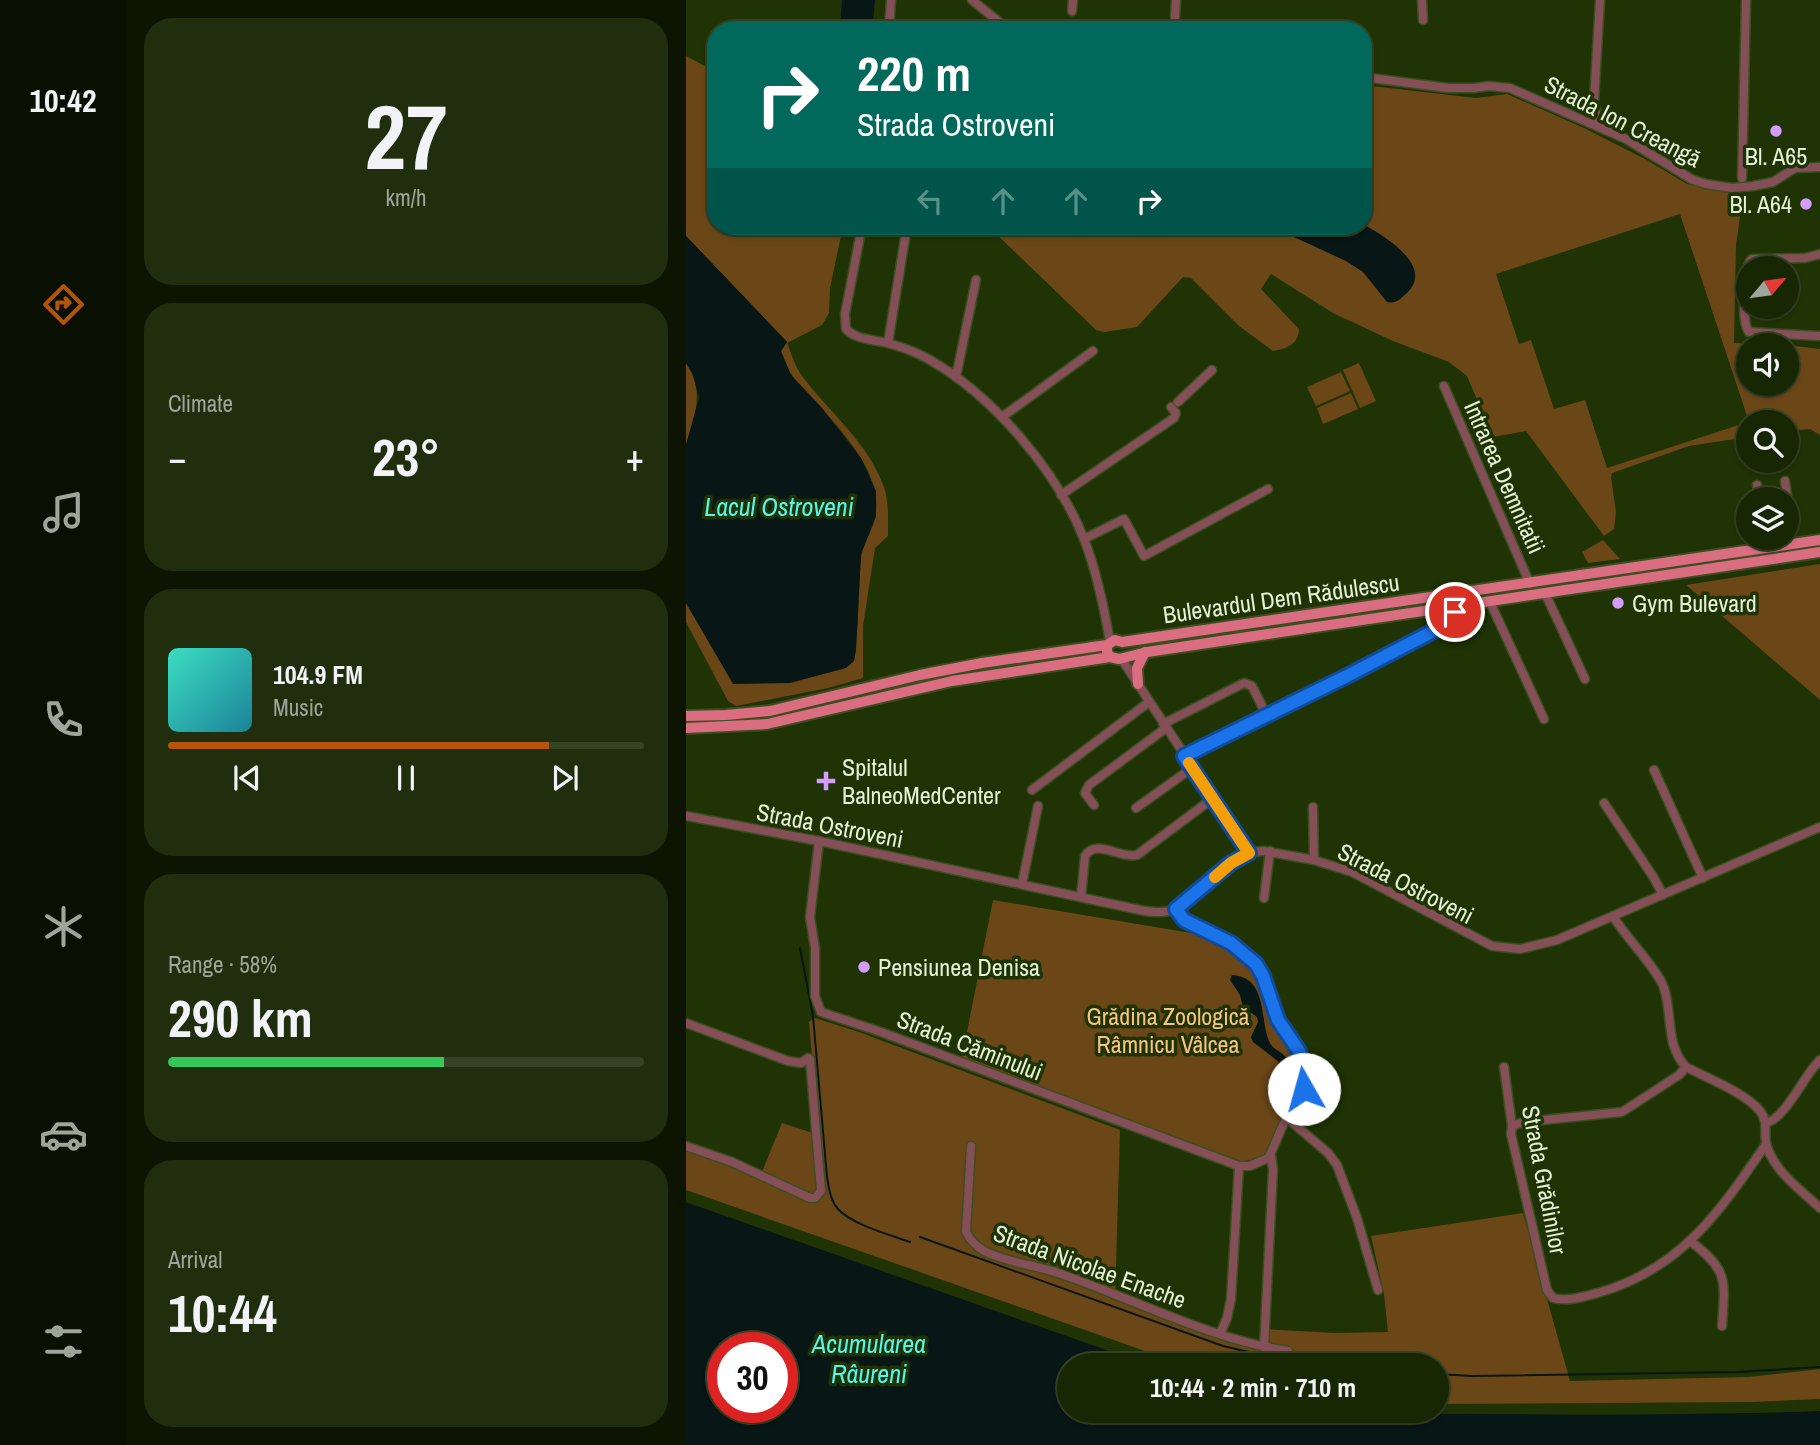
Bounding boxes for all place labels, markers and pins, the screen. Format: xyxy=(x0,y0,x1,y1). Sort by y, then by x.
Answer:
marker: Bl. A65 xyxy=(1768,123,1784,139)
place label: Bl. A65 xyxy=(1745,140,1807,172)
place label: Bl. A64 xyxy=(1730,188,1792,220)
marker: Bl. A64 xyxy=(1798,196,1814,212)
pin xyxy=(1425,582,1485,642)
place label: Gym Bulevard xyxy=(1632,587,1757,619)
marker: Gym Bulevard xyxy=(1610,595,1626,611)
place label: Spitalul BalneoMedCenter xyxy=(842,751,1001,811)
marker: Spitalul BalneoMedCenter xyxy=(816,771,836,791)
place label: Pensiunea Denisa xyxy=(878,951,1040,983)
marker: Pensiunea Denisa xyxy=(856,959,872,975)

